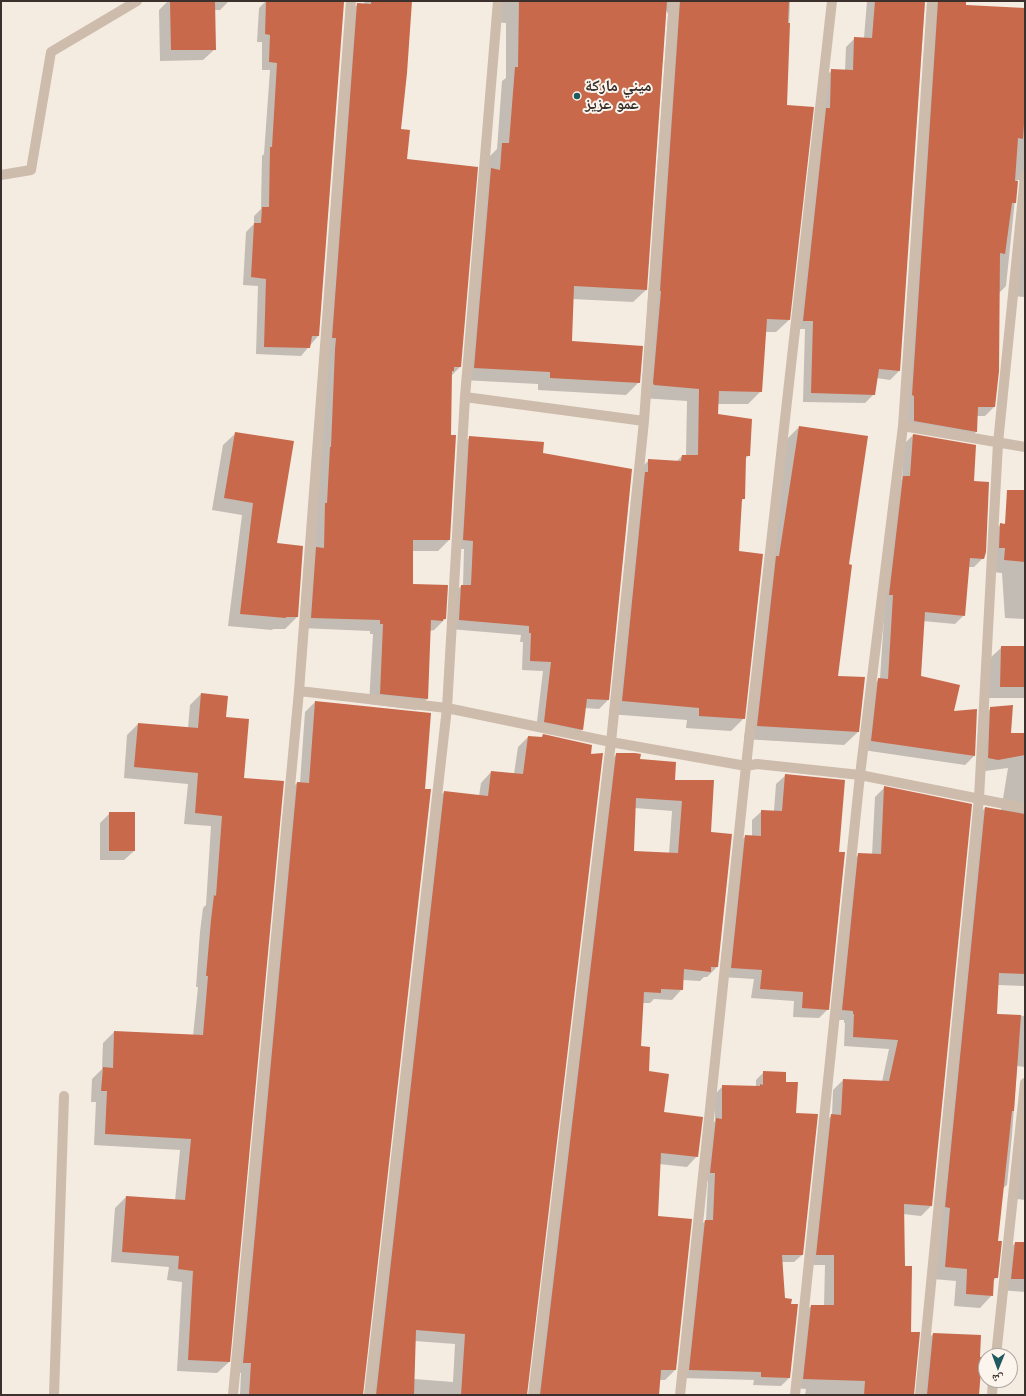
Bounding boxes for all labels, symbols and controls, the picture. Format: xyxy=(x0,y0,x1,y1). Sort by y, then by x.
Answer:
place label: ميني ماركة عمو عزيز xyxy=(585,77,652,115)
marker: ميني ماركة عمو عزيز xyxy=(572,91,582,101)
north arrow xyxy=(978,1348,1018,1388)
text: ش xyxy=(992,1371,1004,1387)

